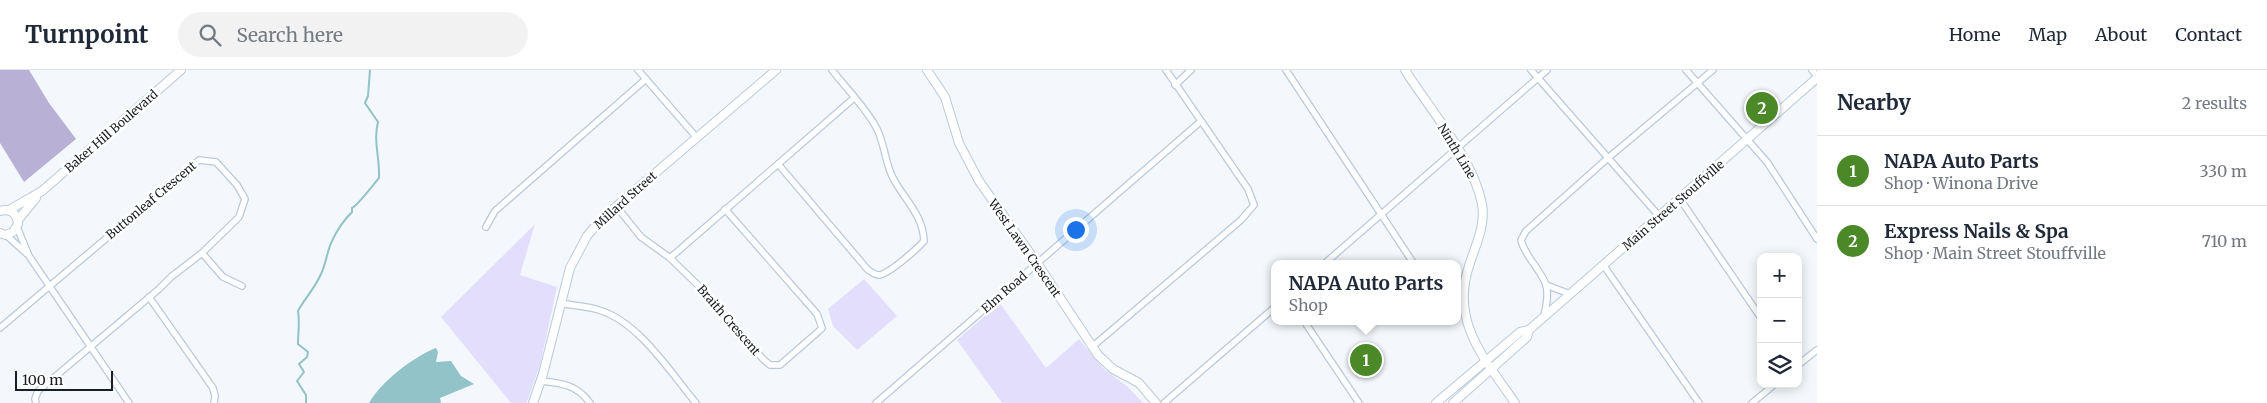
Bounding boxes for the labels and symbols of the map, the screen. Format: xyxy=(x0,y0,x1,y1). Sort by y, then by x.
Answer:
street label: Baker Hill Boulevard xyxy=(61,86,161,176)
pin: 2 xyxy=(1746,89,1778,127)
street label: Ninth Line xyxy=(1435,121,1479,181)
street label: Main Street Stouffville xyxy=(1619,157,1727,253)
street label: Buttonleaf Crescent xyxy=(103,158,199,242)
street label: Millard Street xyxy=(591,168,660,232)
street label: West Lawn Crescent xyxy=(985,195,1065,300)
your location xyxy=(1063,217,1089,243)
street label: Elm Road xyxy=(978,268,1030,316)
street label: Braith Crescent xyxy=(694,282,764,359)
pin: 1 xyxy=(1350,341,1382,379)
scale bar xyxy=(15,368,112,391)

